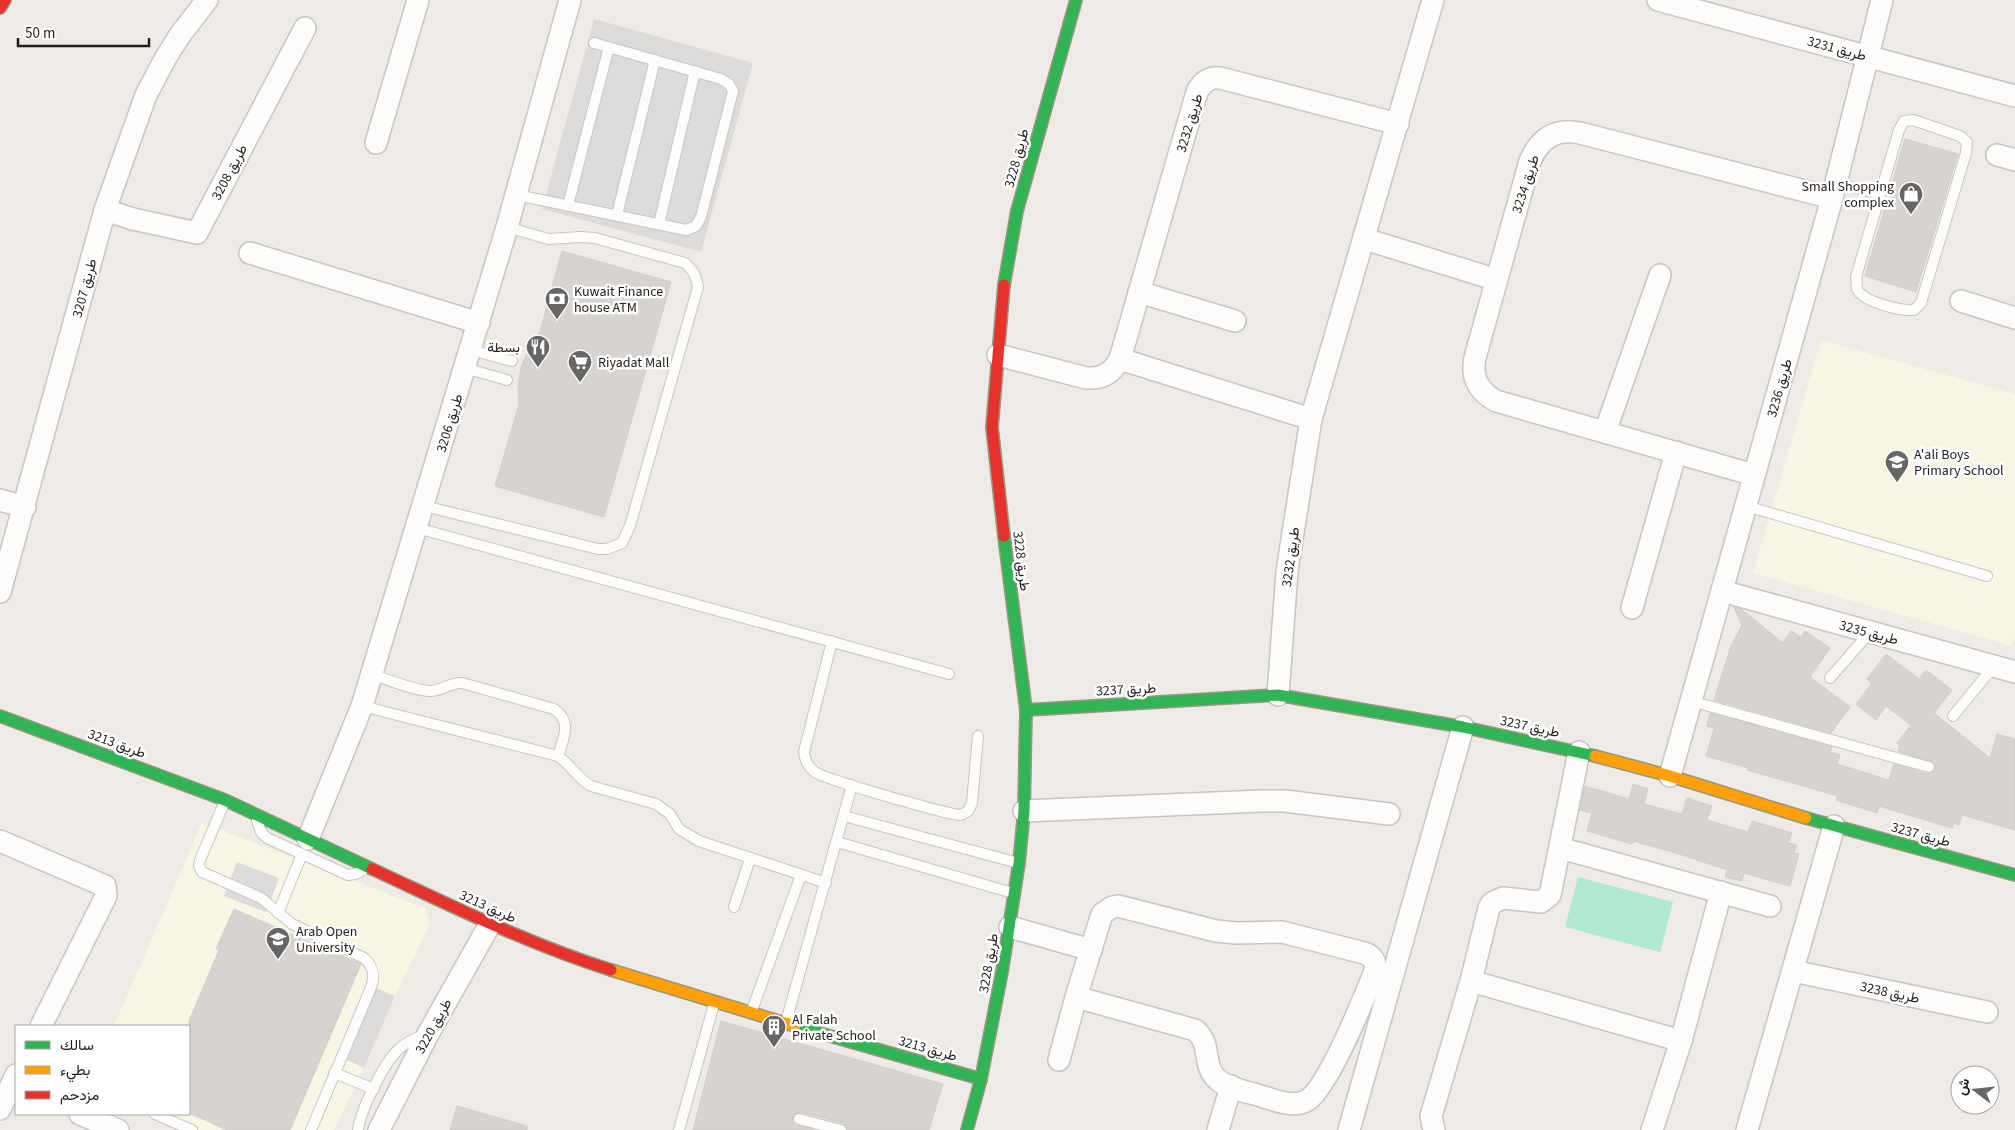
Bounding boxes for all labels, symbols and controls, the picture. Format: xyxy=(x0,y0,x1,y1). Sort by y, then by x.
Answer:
scale bar xyxy=(18,15,149,47)
text: 50 m xyxy=(25,23,55,44)
street label: طريق 3231 xyxy=(1805,31,1868,66)
street label: طريق 3232 xyxy=(1172,92,1208,155)
street label: طريق 3228 xyxy=(999,127,1034,190)
street label: طريق 3208 xyxy=(207,141,253,204)
street label: طريق 3234 xyxy=(1507,153,1545,216)
place label: Small Shopping complex xyxy=(1802,177,1895,213)
shop icon: Small Shopping complex xyxy=(1898,181,1924,215)
street label: طريق 3207 xyxy=(67,257,102,320)
place label: Kuwait Finance house ATM xyxy=(574,282,663,318)
bank icon: Kuwait Finance house ATM xyxy=(544,286,570,320)
restaurant icon: بسطة xyxy=(525,334,551,368)
place label: بسطة xyxy=(487,338,520,358)
supermarket icon: Riyadat Mall xyxy=(567,349,593,383)
place label: Riyadat Mall xyxy=(598,353,670,373)
street label: طريق 3236 xyxy=(1762,357,1798,420)
street label: طريق 3206 xyxy=(432,392,468,455)
place label: A'ali Boys Primary School xyxy=(1914,445,2004,481)
school or university icon: A'ali Boys Primary School xyxy=(1884,449,1910,483)
street label: طريق 3232 xyxy=(1277,526,1305,588)
street label: طريق 3228 xyxy=(1007,530,1035,592)
street label: طريق 3235 xyxy=(1837,615,1900,650)
street label: طريق 3237 xyxy=(1095,678,1157,702)
street label: طريق 3237 xyxy=(1498,711,1561,743)
street label: طريق 3213 xyxy=(85,724,148,764)
street label: طريق 3237 xyxy=(1889,817,1952,852)
street label: طريق 3213 xyxy=(456,886,519,928)
place label: Arab Open University xyxy=(296,922,357,958)
school or university icon: Arab Open University xyxy=(265,926,291,960)
street label: طريق 3228 xyxy=(974,932,1004,995)
street label: طريق 3238 xyxy=(1858,977,1921,1009)
street label: طريق 3220 xyxy=(411,995,457,1058)
place label: Al Falah Private School xyxy=(792,1010,876,1046)
building icon: Al Falah Private School xyxy=(761,1014,787,1048)
legend xyxy=(15,1025,190,1115)
street label: طريق 3213 xyxy=(896,1031,959,1067)
text: سالك xyxy=(60,1035,94,1056)
text: بطيء xyxy=(60,1060,90,1083)
north arrow xyxy=(1950,1065,2000,1115)
text: ش xyxy=(1952,1076,1975,1098)
text: مزدحم xyxy=(60,1085,99,1106)

